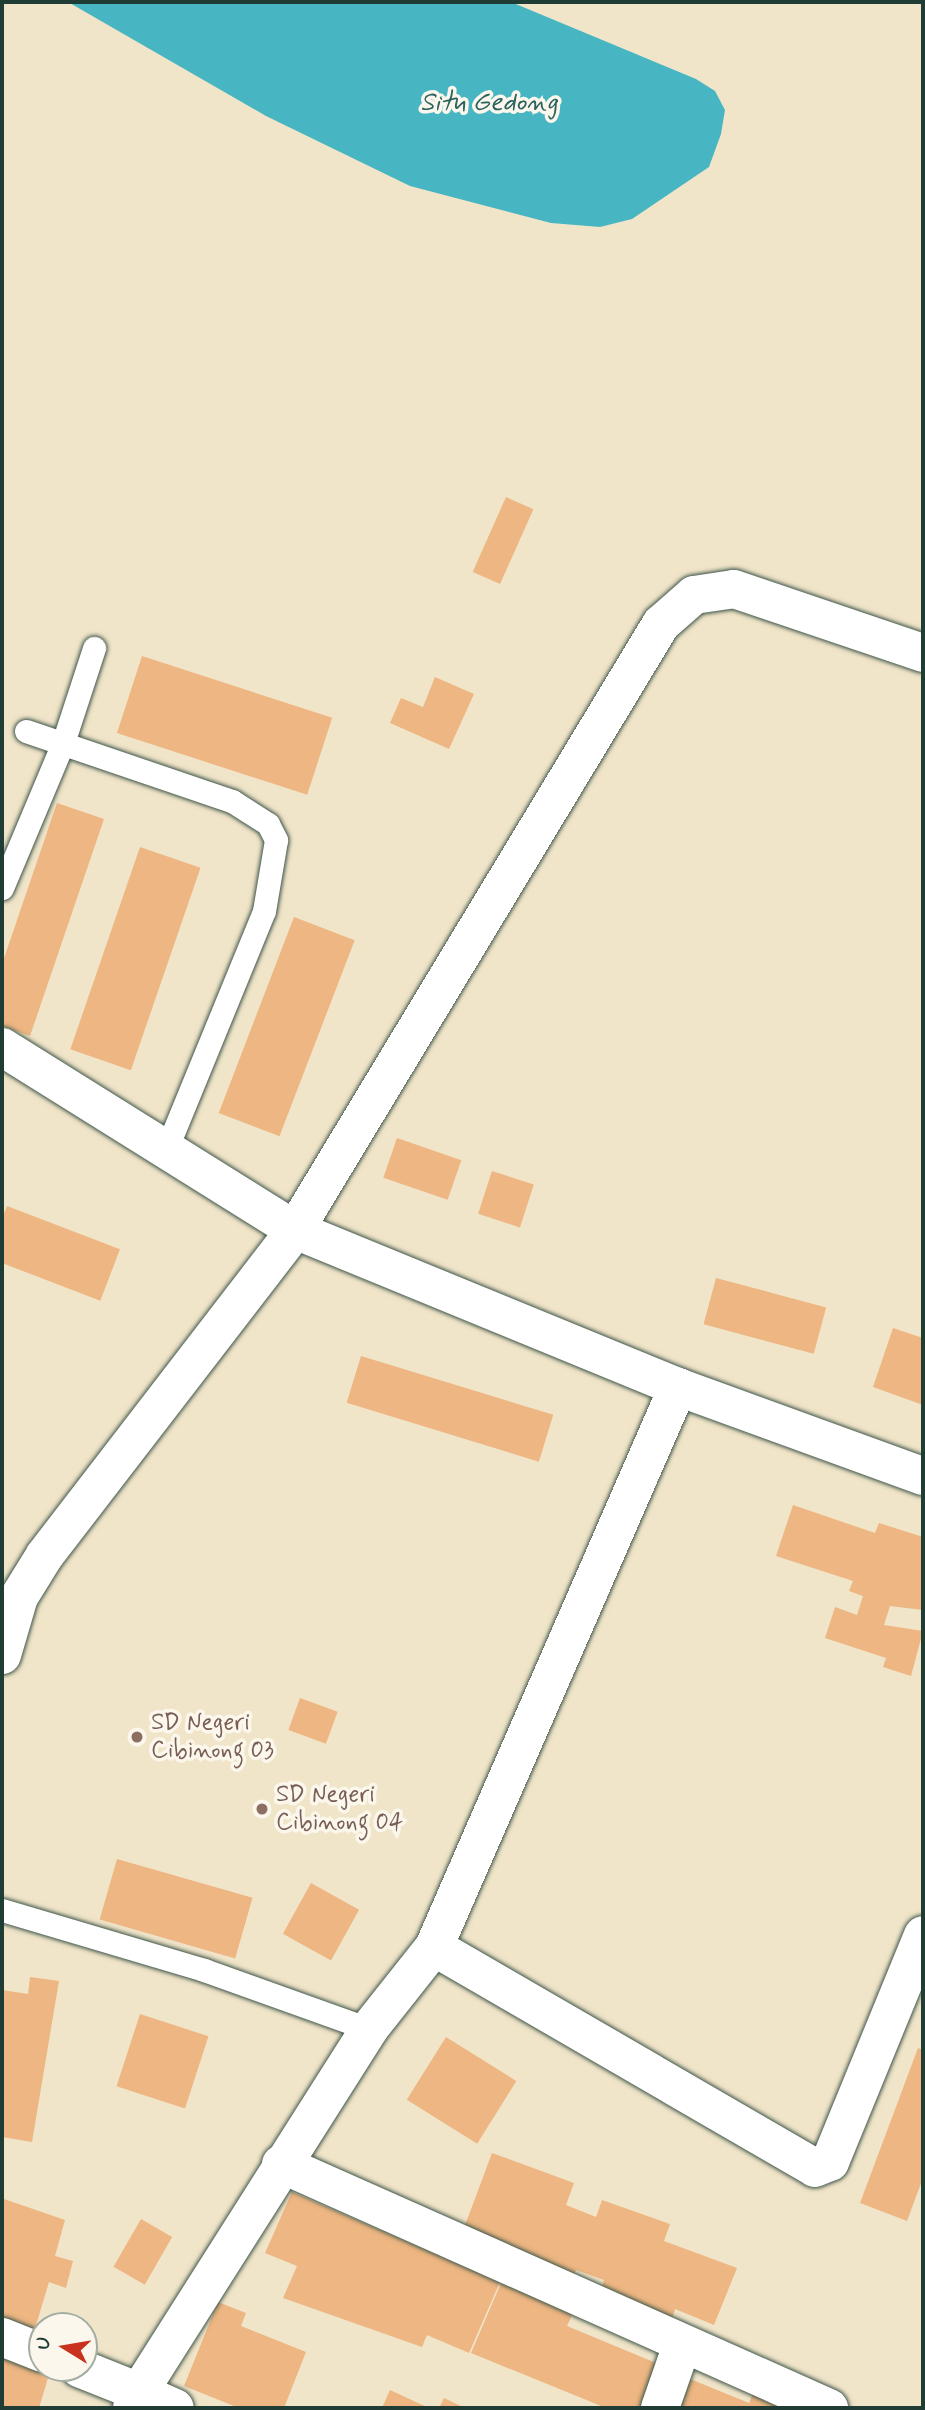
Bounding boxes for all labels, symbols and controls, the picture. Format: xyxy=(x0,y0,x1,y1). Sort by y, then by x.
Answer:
water label: Situ Gedong xyxy=(420,88,558,120)
place label: SD Negeri Cibinong 03 xyxy=(151,1709,274,1765)
marker: SD Negeri Cibinong 03 xyxy=(129,1729,145,1745)
place label: SD Negeri Cibinong 04 xyxy=(276,1781,403,1837)
marker: SD Negeri Cibinong 04 xyxy=(254,1801,270,1817)
north arrow xyxy=(28,2312,98,2382)
text: U xyxy=(30,2335,57,2352)

